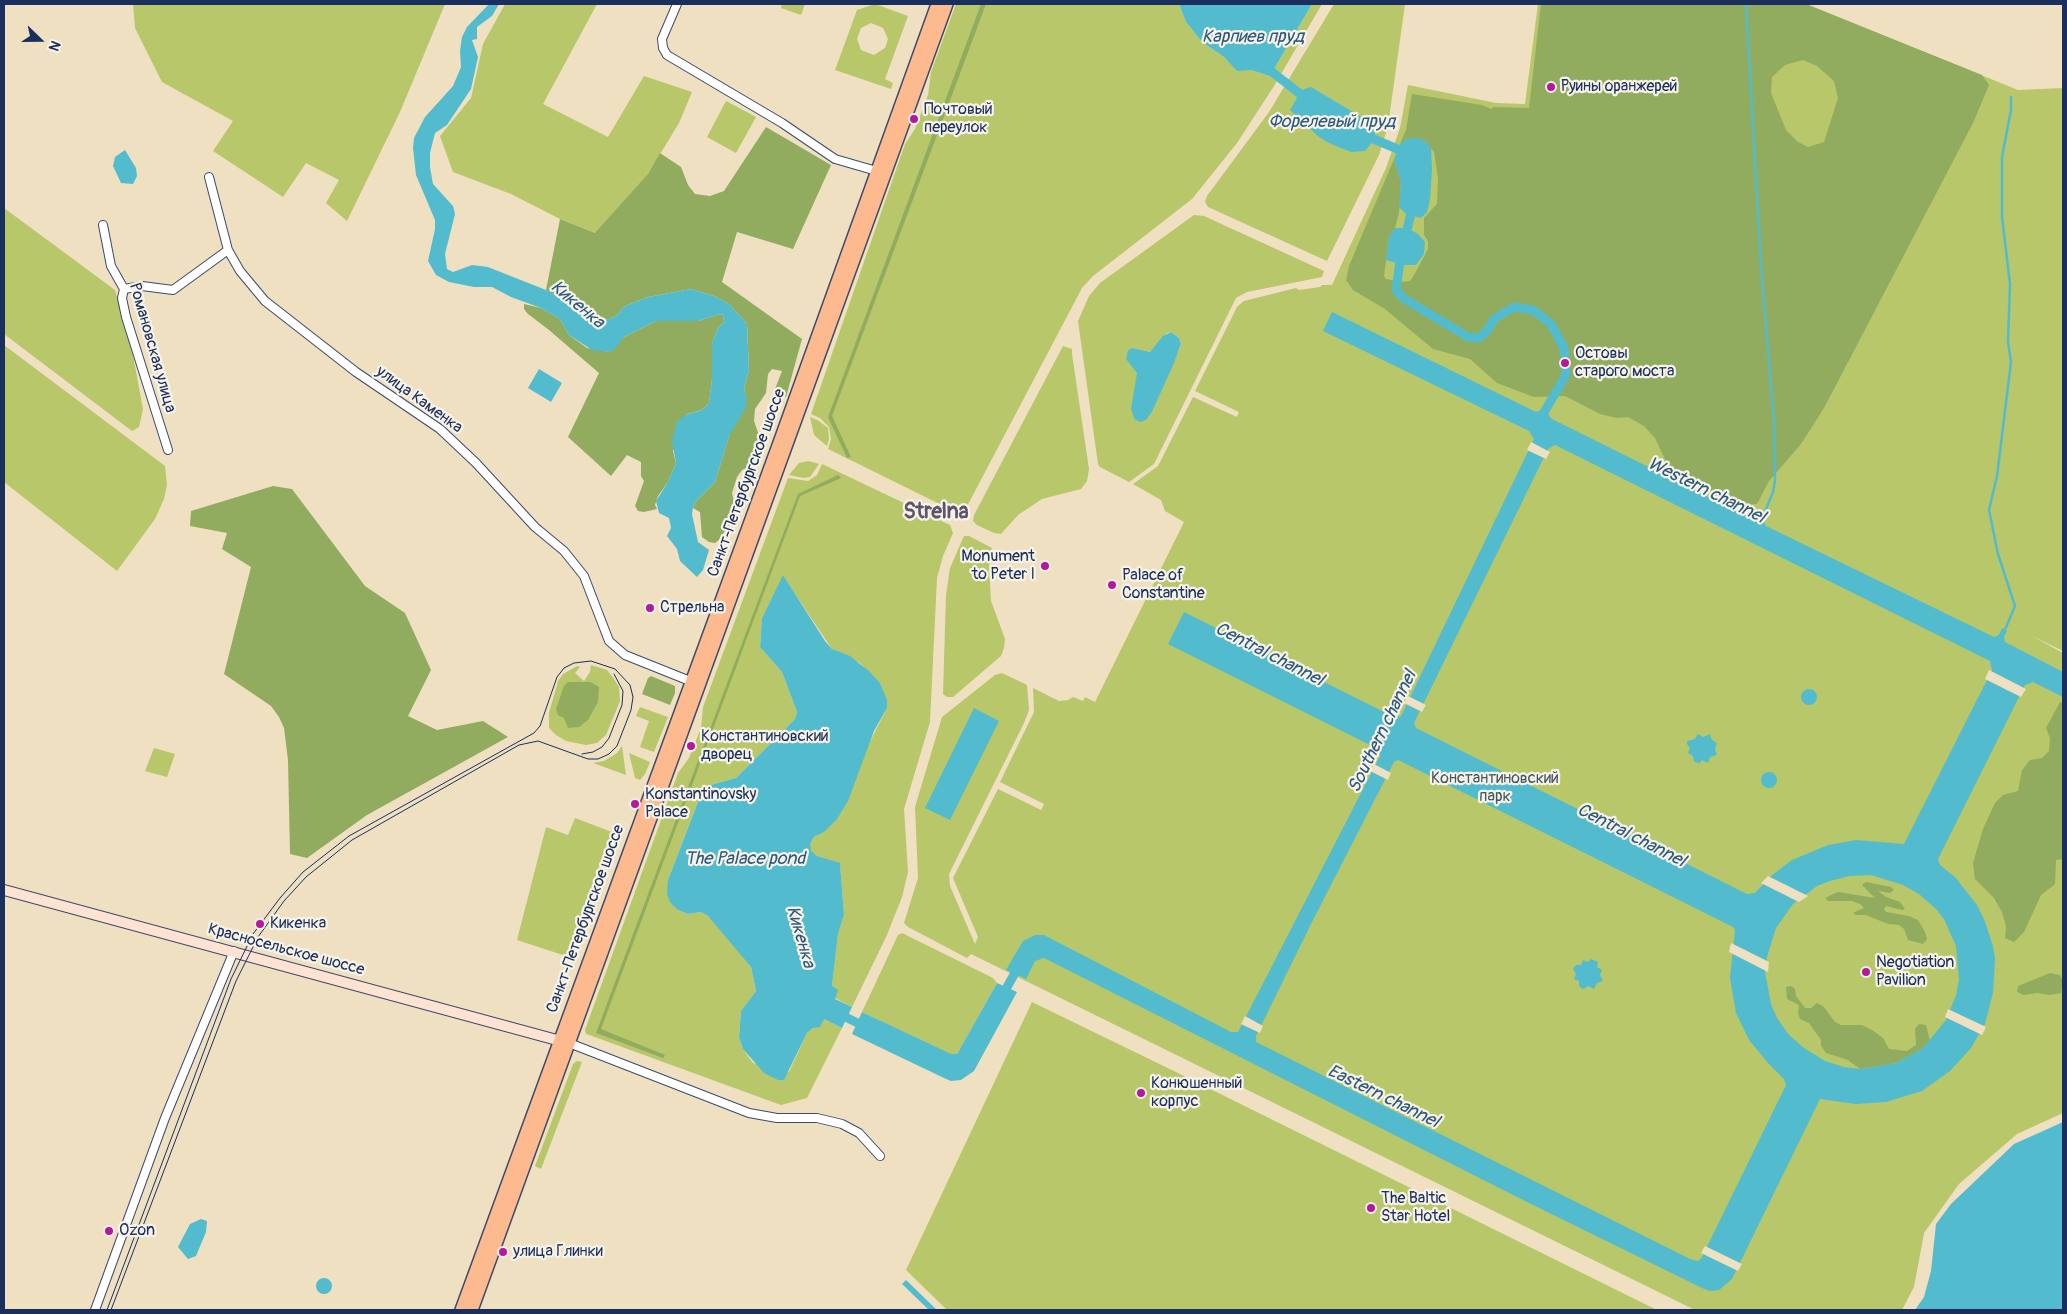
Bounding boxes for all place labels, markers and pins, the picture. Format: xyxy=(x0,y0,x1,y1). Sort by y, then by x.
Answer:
place label: Руины оранжерей xyxy=(1561,77,1677,97)
marker: Руины оранжерей xyxy=(1545,81,1557,93)
place label: Почтовый переулок xyxy=(924,100,993,138)
marker: Почтовый переулок xyxy=(908,113,920,125)
place label: Остовы старого моста xyxy=(1575,344,1674,382)
marker: Остовы старого моста xyxy=(1559,357,1571,369)
place label: Monument to Peter I xyxy=(961,547,1035,585)
marker: Monument to Peter I xyxy=(1039,560,1051,572)
place label: Palace of Constantine xyxy=(1122,566,1205,604)
marker: Palace of Constantine xyxy=(1106,579,1118,591)
place label: Стрельна xyxy=(660,598,725,618)
marker: Стрельна xyxy=(644,602,656,614)
place label: Константиновский дворец xyxy=(701,727,829,765)
marker: Константиновский дворец xyxy=(685,740,697,752)
place label: Konstantinovsky Palace xyxy=(645,785,756,823)
marker: Konstantinovsky Palace xyxy=(629,798,641,810)
place label: Кикенка xyxy=(270,914,326,934)
marker: Кикенка xyxy=(254,918,266,930)
place label: Negotiation Pavilion xyxy=(1876,953,1954,991)
marker: Negotiation Pavilion xyxy=(1860,966,1872,978)
place label: Конюшенный корпус xyxy=(1151,1074,1242,1112)
marker: Конюшенный корпус xyxy=(1135,1087,1147,1099)
place label: The Baltic Star Hotel xyxy=(1381,1189,1450,1227)
marker: The Baltic Star Hotel xyxy=(1365,1202,1377,1214)
place label: Ozon xyxy=(119,1221,155,1241)
marker: Ozon xyxy=(103,1225,115,1237)
place label: улица Глинки xyxy=(513,1242,603,1262)
marker: улица Глинки xyxy=(497,1246,509,1258)

